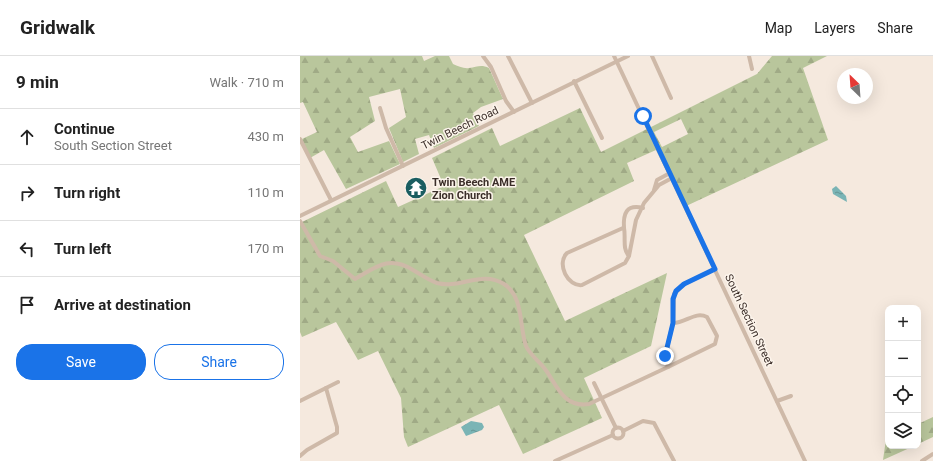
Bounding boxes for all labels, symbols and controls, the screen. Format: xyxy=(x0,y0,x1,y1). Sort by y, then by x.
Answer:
text: Gridwalk xyxy=(20,16,95,39)
text: Map xyxy=(765,20,792,36)
text: Layers xyxy=(814,20,855,36)
text: Share xyxy=(877,20,913,36)
north arrow xyxy=(837,68,873,104)
text: 9 min xyxy=(16,72,59,92)
text: Walk · 710 m xyxy=(209,75,284,90)
street label: Twin Beech Road xyxy=(419,104,501,152)
route start xyxy=(634,107,652,125)
text: Continue xyxy=(54,120,115,138)
icon: ahead xyxy=(16,126,38,148)
text: 430 m xyxy=(247,129,284,144)
text: South Section Street xyxy=(54,138,172,153)
temple icon: Twin Beech AME Zion Church xyxy=(403,175,429,201)
place label: Twin Beech AME Zion Church xyxy=(432,176,515,202)
icon: right xyxy=(16,182,38,204)
text: Turn right xyxy=(54,184,120,202)
text: 110 m xyxy=(247,185,284,200)
icon: left xyxy=(16,238,38,260)
text: Turn left xyxy=(54,240,111,258)
text: 170 m xyxy=(247,241,284,256)
street label: South Section Street xyxy=(722,272,776,368)
icon: arrive xyxy=(16,294,38,316)
text: Arrive at destination xyxy=(54,296,191,314)
map controls xyxy=(885,305,921,449)
button: + xyxy=(885,305,921,341)
button: − xyxy=(885,341,921,377)
button: Save xyxy=(16,344,146,380)
button: Share xyxy=(154,344,284,380)
route end xyxy=(656,347,674,365)
button: locate xyxy=(885,377,921,413)
button: layers xyxy=(885,413,921,449)

